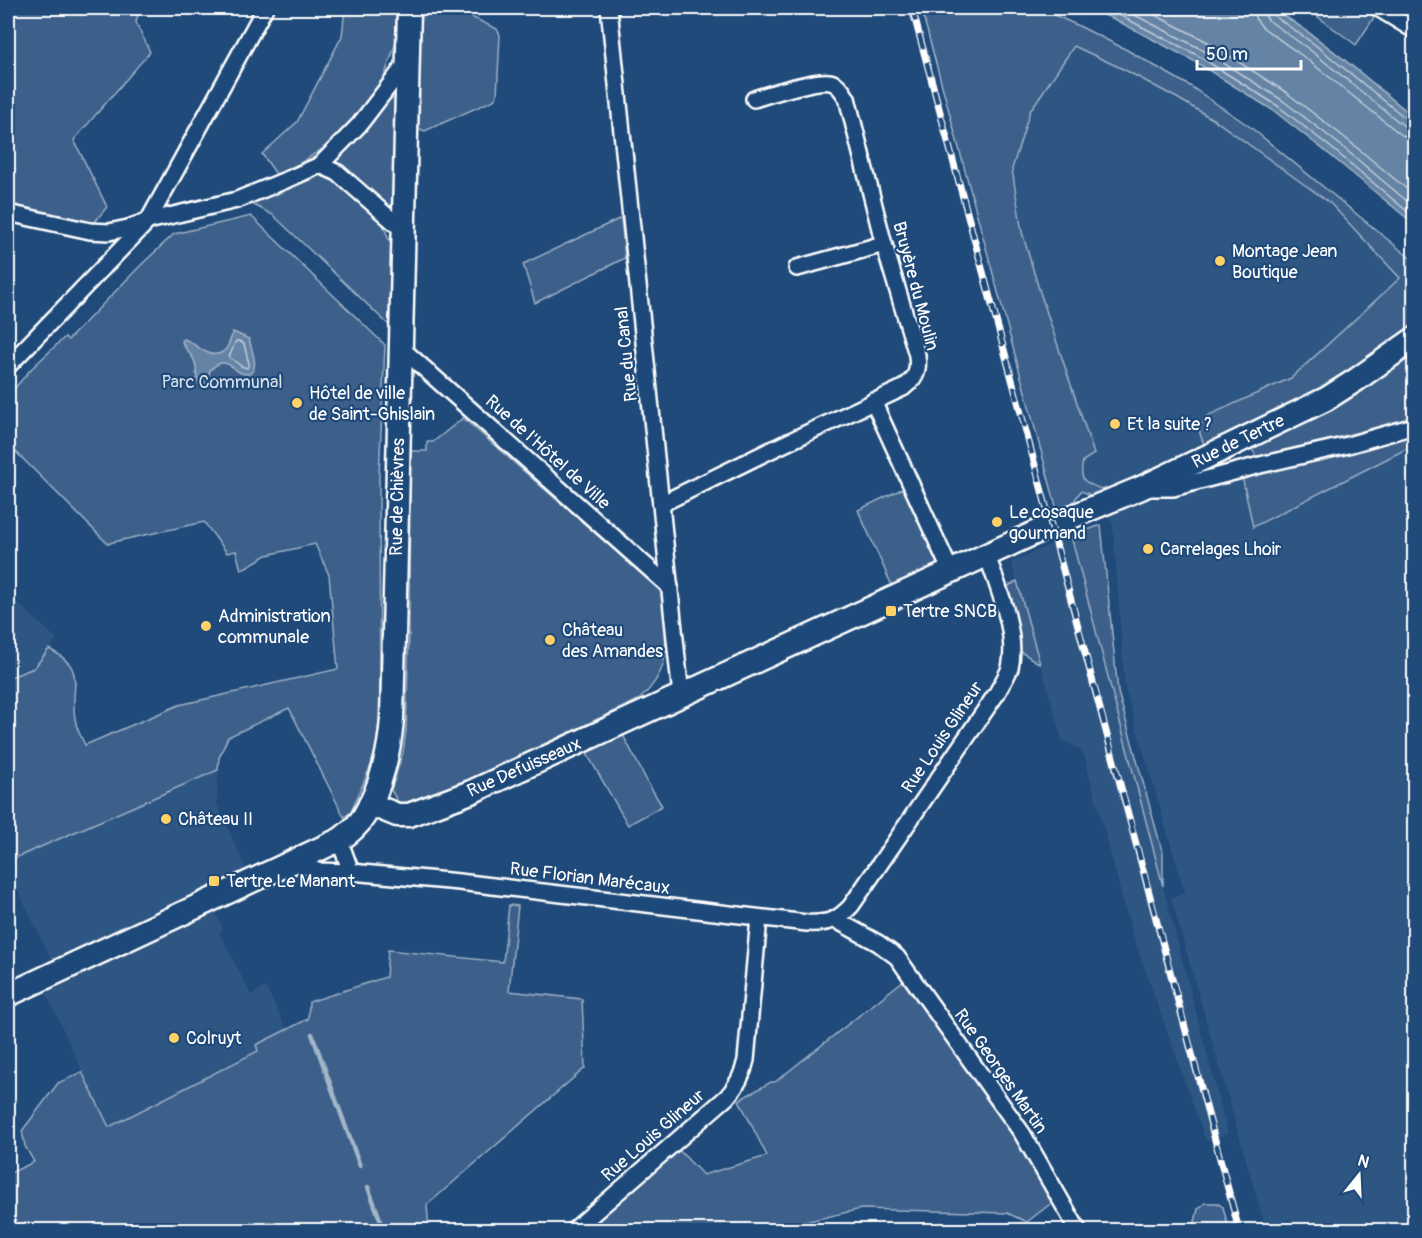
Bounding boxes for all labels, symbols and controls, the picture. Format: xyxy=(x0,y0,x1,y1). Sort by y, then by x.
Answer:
scale bar xyxy=(1197,33,1300,71)
text: 50 m xyxy=(1206,43,1248,66)
street label: Bruyère du Moulin xyxy=(887,219,944,353)
place label: Montage Jean Boutique xyxy=(1232,240,1337,284)
marker: Montage Jean Boutique xyxy=(1213,254,1227,268)
street label: Rue du Canal xyxy=(610,305,643,403)
park label: Parc Communal xyxy=(161,371,283,394)
place label: Hôtel de ville de Saint-Ghislain xyxy=(309,382,435,426)
street label: Rue de l'Hôtel de Ville xyxy=(480,390,615,515)
marker: Hôtel de ville de Saint-Ghislain xyxy=(290,396,304,410)
street label: Rue de Tertre xyxy=(1188,409,1289,474)
place label: Et la suite ? xyxy=(1127,413,1212,436)
marker: Et la suite ? xyxy=(1108,417,1122,431)
street label: Rue de Chièvres xyxy=(385,438,410,556)
place label: Le cosaque gourmand xyxy=(1009,501,1094,545)
marker: Le cosaque gourmand xyxy=(990,515,1004,529)
place label: Carrelages Lhoir xyxy=(1160,538,1282,561)
marker: Carrelages Lhoir xyxy=(1141,542,1155,556)
place label: Tertre SNCB xyxy=(903,600,997,623)
marker: Tertre SNCB xyxy=(884,604,898,618)
place label: Administration communale xyxy=(218,605,331,649)
marker: Administration communale xyxy=(199,619,213,633)
place label: Château des Amandes xyxy=(562,619,663,663)
marker: Château des Amandes xyxy=(543,633,557,647)
street label: Rue Louis Glineur xyxy=(897,677,989,798)
street label: Rue Defuisseaux xyxy=(464,732,585,803)
place label: Château II xyxy=(178,808,253,831)
marker: Château II xyxy=(159,812,173,826)
street label: Rue Florian Marécaux xyxy=(509,857,671,900)
place label: Tertre Le Manant xyxy=(226,870,356,893)
marker: Tertre Le Manant xyxy=(207,874,221,888)
street label: Rue Georges Martin xyxy=(949,1004,1052,1138)
place label: Colruyt xyxy=(186,1027,242,1050)
marker: Colruyt xyxy=(167,1031,181,1045)
street label: Rue Louis Glineur xyxy=(597,1084,710,1187)
north arrow xyxy=(1329,1145,1389,1205)
text: N xyxy=(1355,1151,1372,1173)

